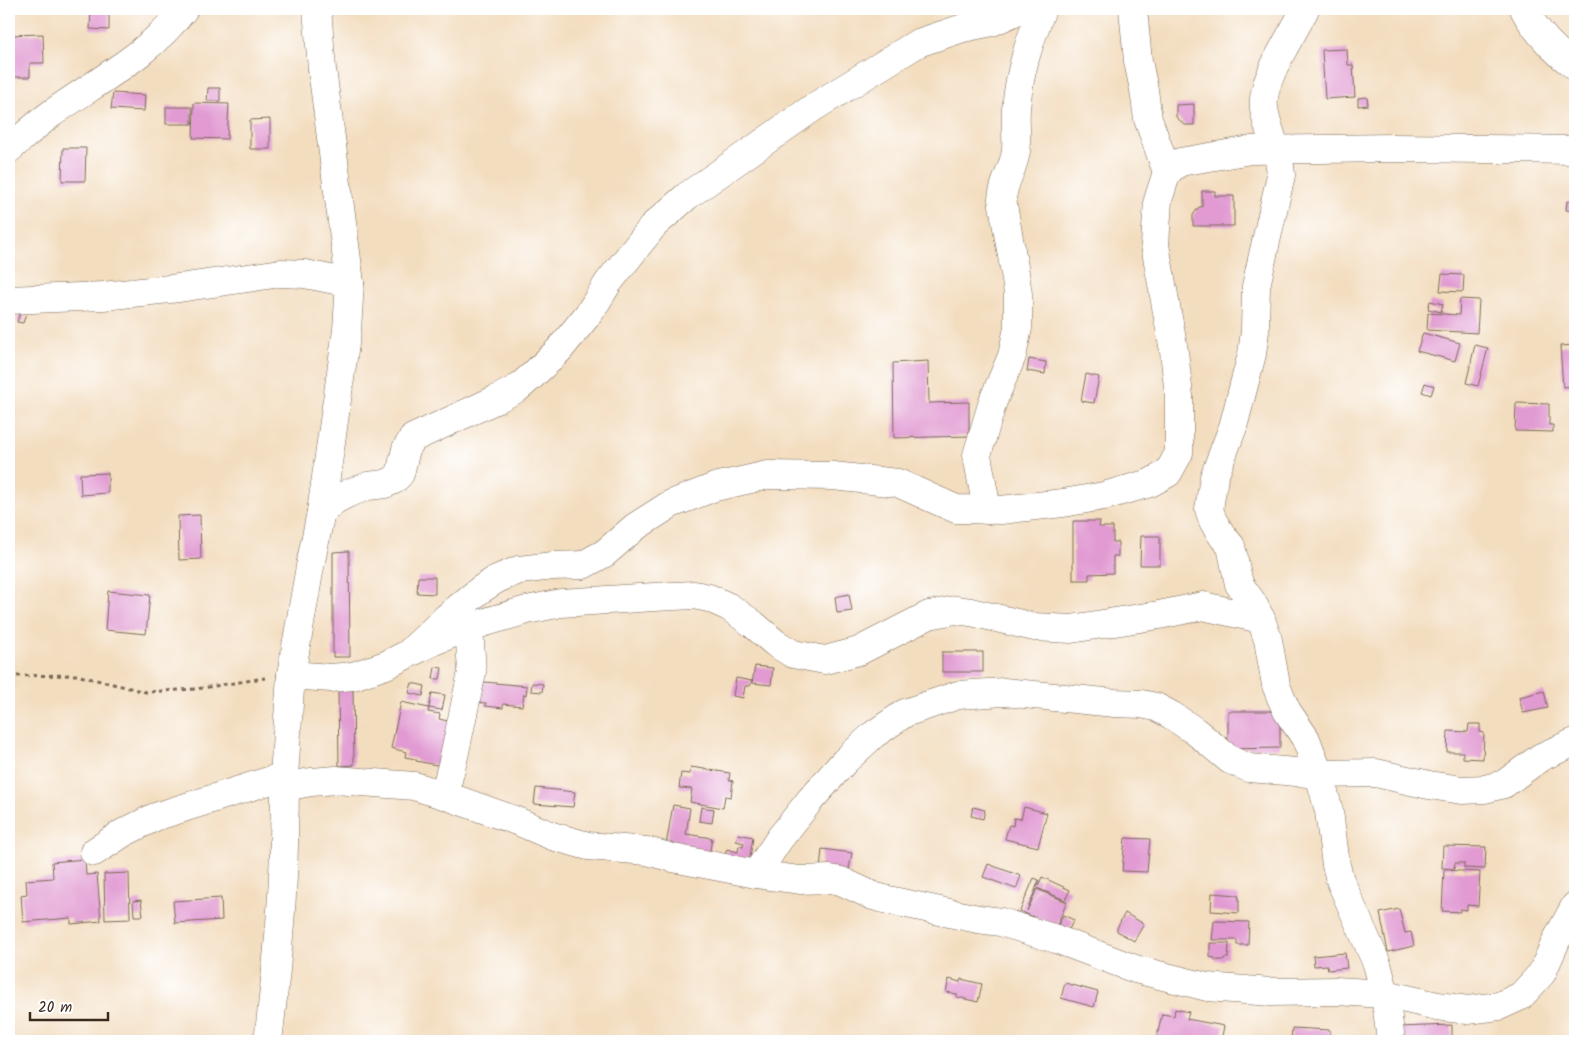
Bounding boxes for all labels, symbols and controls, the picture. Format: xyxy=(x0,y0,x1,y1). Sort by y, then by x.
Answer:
scale bar xyxy=(30,990,108,1022)
text: 20 m xyxy=(38,996,72,1020)

